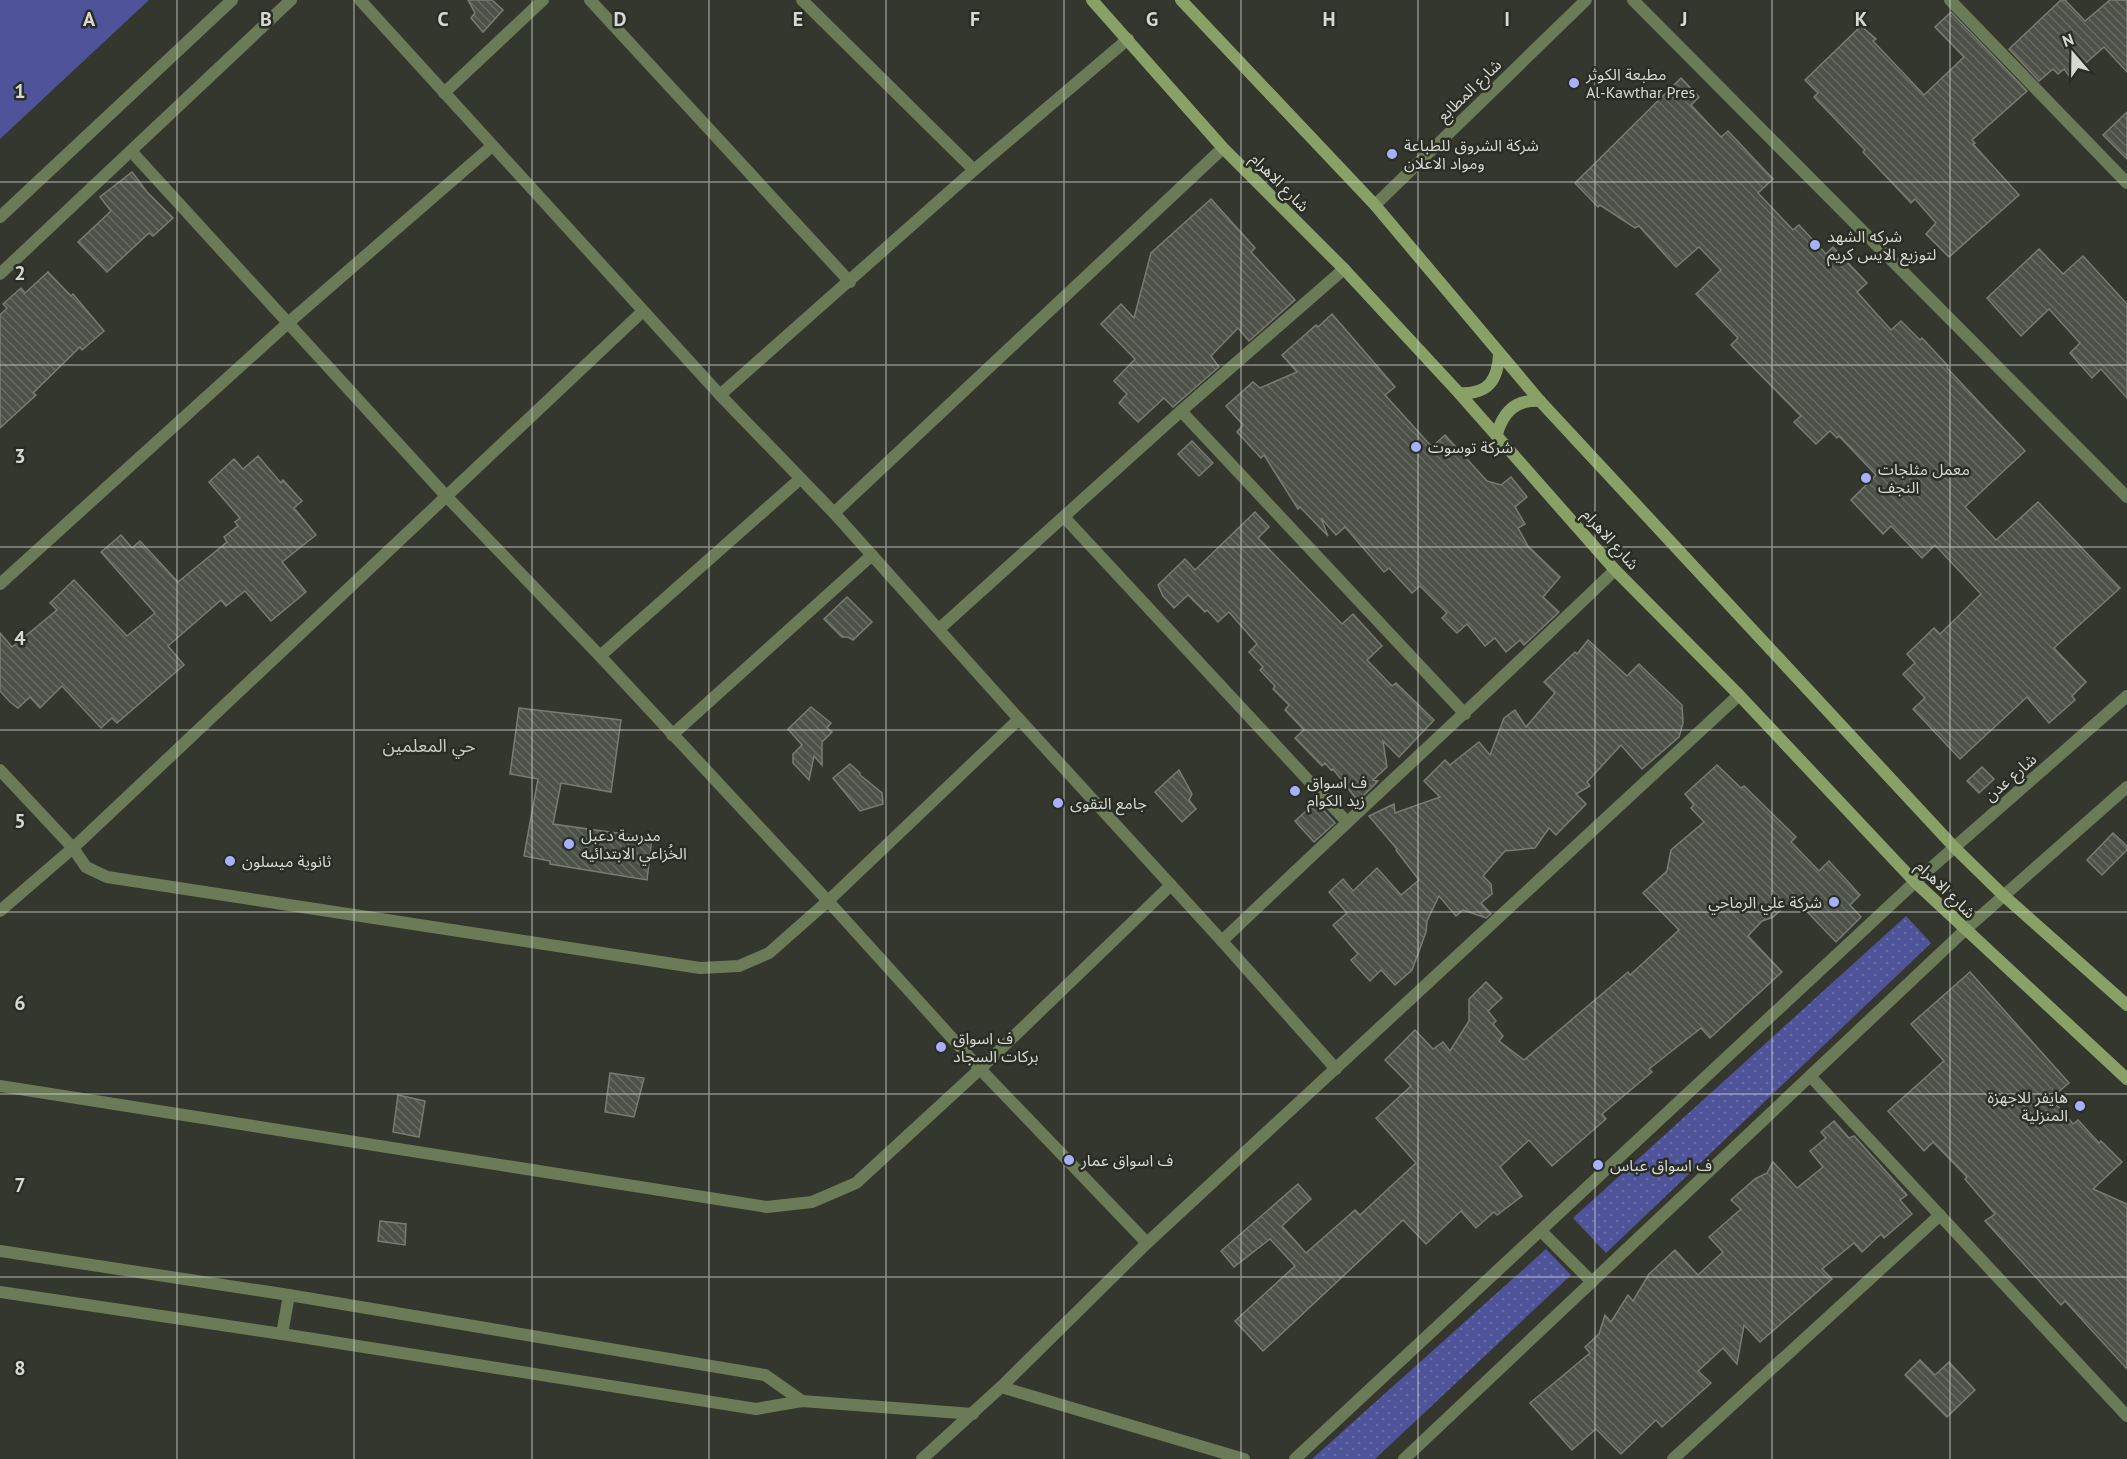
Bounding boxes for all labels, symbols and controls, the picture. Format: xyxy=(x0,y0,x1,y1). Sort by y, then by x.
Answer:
text: A xyxy=(83,6,96,32)
text: B xyxy=(260,6,272,32)
text: C xyxy=(437,6,449,32)
text: D xyxy=(614,6,627,32)
text: E xyxy=(793,6,803,32)
text: F xyxy=(970,6,980,32)
text: G xyxy=(1146,6,1158,32)
text: H xyxy=(1322,6,1336,32)
text: I xyxy=(1504,6,1510,32)
text: J xyxy=(1680,6,1687,32)
text: K xyxy=(1855,6,1868,32)
north arrow xyxy=(2043,24,2103,84)
text: N xyxy=(2060,29,2076,51)
street label: شارع المطابع xyxy=(1433,54,1507,128)
place label: مطبعة الكوثر Al-Kawthar Pres xyxy=(1585,64,1696,102)
marker: مطبعة الكوثر Al-Kawthar Pres xyxy=(1567,76,1581,90)
text: 1 xyxy=(14,78,26,104)
place label: شركة الشروق للطباعة ومواد الاعلان xyxy=(1404,135,1539,173)
marker: شركة الشروق للطباعة ومواد الاعلان xyxy=(1385,147,1399,161)
street label: شارع الاهرام xyxy=(1244,148,1314,218)
place label: شركه الشهد لتوزيع الايس كريم xyxy=(1827,226,1936,267)
marker: شركه الشهد لتوزيع الايس كريم xyxy=(1808,238,1822,252)
text: 2 xyxy=(14,260,26,286)
place label: شركة توسوت xyxy=(1428,437,1513,457)
marker: شركة توسوت xyxy=(1409,440,1423,454)
text: 3 xyxy=(14,443,26,469)
place label: معمل مثلجات النجف xyxy=(1878,459,1970,497)
marker: معمل مثلجات النجف xyxy=(1859,471,1873,485)
street label: شارع الاهرام xyxy=(1576,504,1644,576)
text: 4 xyxy=(14,625,26,651)
district label: حي المعلمین xyxy=(382,734,476,759)
street label: شارع عدن xyxy=(1980,749,2042,807)
place label: ف اسواق زيد الكوام xyxy=(1307,772,1367,813)
marker: ف اسواق زيد الكوام xyxy=(1288,784,1302,798)
place label: جامع التقوى xyxy=(1070,793,1147,816)
marker: جامع التقوى xyxy=(1051,796,1065,810)
text: 5 xyxy=(14,808,26,834)
place label: مدرسة دعبل الخُزاعي الابتدائيه xyxy=(581,825,687,866)
marker: مدرسة دعبل الخُزاعي الابتدائيه xyxy=(562,837,576,851)
place label: ثانوية ميسلون xyxy=(242,851,332,871)
marker: ثانوية ميسلون xyxy=(223,854,237,868)
street label: شارع الاهرام xyxy=(1910,856,1980,924)
place label: شركة علي الرماحي xyxy=(1708,892,1822,915)
marker: شركة علي الرماحي xyxy=(1827,895,1841,909)
text: 6 xyxy=(14,990,26,1016)
place label: ف اسواق بركات السجاد xyxy=(953,1028,1038,1066)
marker: ف اسواق بركات السجاد xyxy=(934,1040,948,1054)
place label: هايفر للاجهزة المنزلية xyxy=(1987,1087,2068,1125)
marker: هايفر للاجهزة المنزلية xyxy=(2073,1099,2087,1113)
place label: ف اسواق عمار xyxy=(1080,1150,1173,1170)
marker: ف اسواق عمار xyxy=(1062,1153,1076,1167)
place label: ف اسواق عباس xyxy=(1610,1155,1712,1175)
marker: ف اسواق عباس xyxy=(1591,1158,1605,1172)
text: 7 xyxy=(14,1172,26,1198)
text: 8 xyxy=(14,1355,26,1381)

